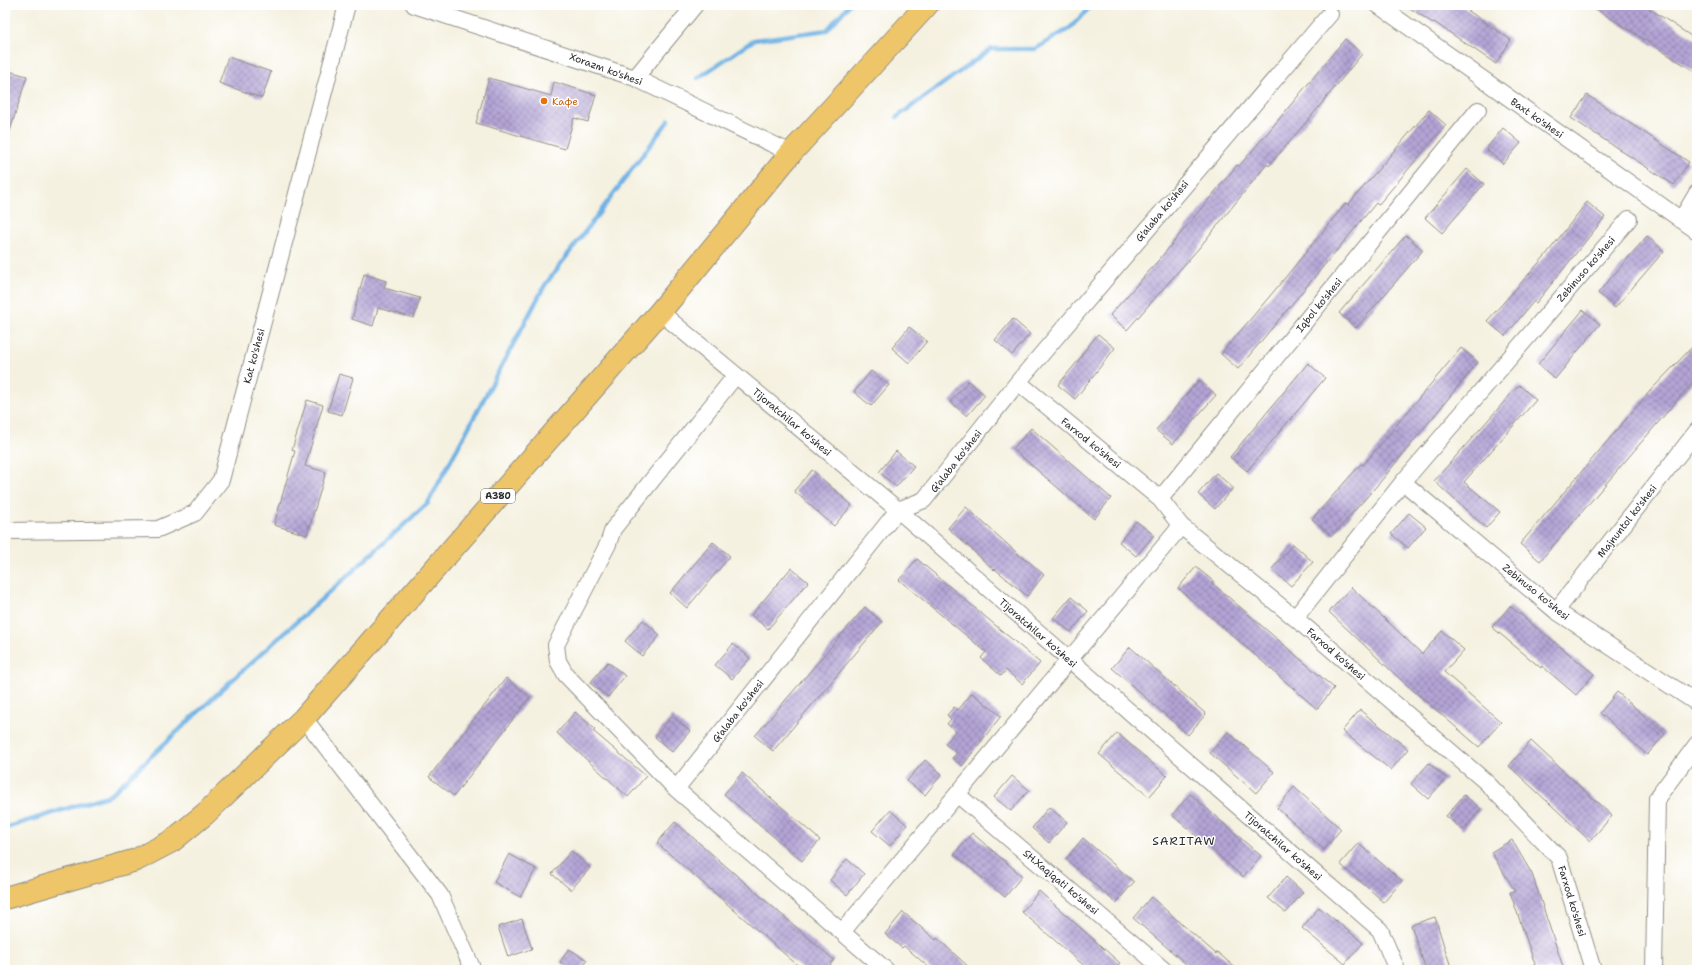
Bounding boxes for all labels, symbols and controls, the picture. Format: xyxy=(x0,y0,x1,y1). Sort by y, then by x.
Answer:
street label: Xorazm ko'shesi xyxy=(568,50,644,88)
place label: Кафе xyxy=(552,95,578,108)
street label: Baxt ko'shesi xyxy=(1508,95,1566,141)
marker: Кафе xyxy=(539,96,549,106)
street label: G'alaba ko'shesi xyxy=(1133,178,1192,244)
street label: Zebinuso ko'shesi xyxy=(1554,234,1618,304)
street label: Iqbol ko'shesi xyxy=(1293,275,1345,335)
street label: Kat ko'shesi xyxy=(240,327,268,385)
street label: Tijoratchilar ko'shesi xyxy=(750,385,834,459)
street label: Farxod ko'shesi xyxy=(1058,415,1124,471)
street label: G'alaba ko'shesi xyxy=(927,427,985,495)
street label: Majnuntol ko'shesi xyxy=(1594,482,1660,560)
road number: A380 xyxy=(481,489,515,503)
street label: Zebinuso ko'shesi xyxy=(1500,561,1572,623)
street label: Tijoratchilar ko'shesi xyxy=(996,596,1080,671)
street label: Farxod ko'shesi xyxy=(1304,625,1368,683)
street label: G'alaba ko'shesi xyxy=(709,677,767,745)
street label: Tijoratchilar ko'shesi xyxy=(1241,809,1325,884)
district label: SARITAW xyxy=(1152,833,1216,849)
street label: SH.Xaqiqati ko'shesi xyxy=(1021,847,1102,918)
street label: Farxod ko'shesi xyxy=(1555,864,1589,938)

